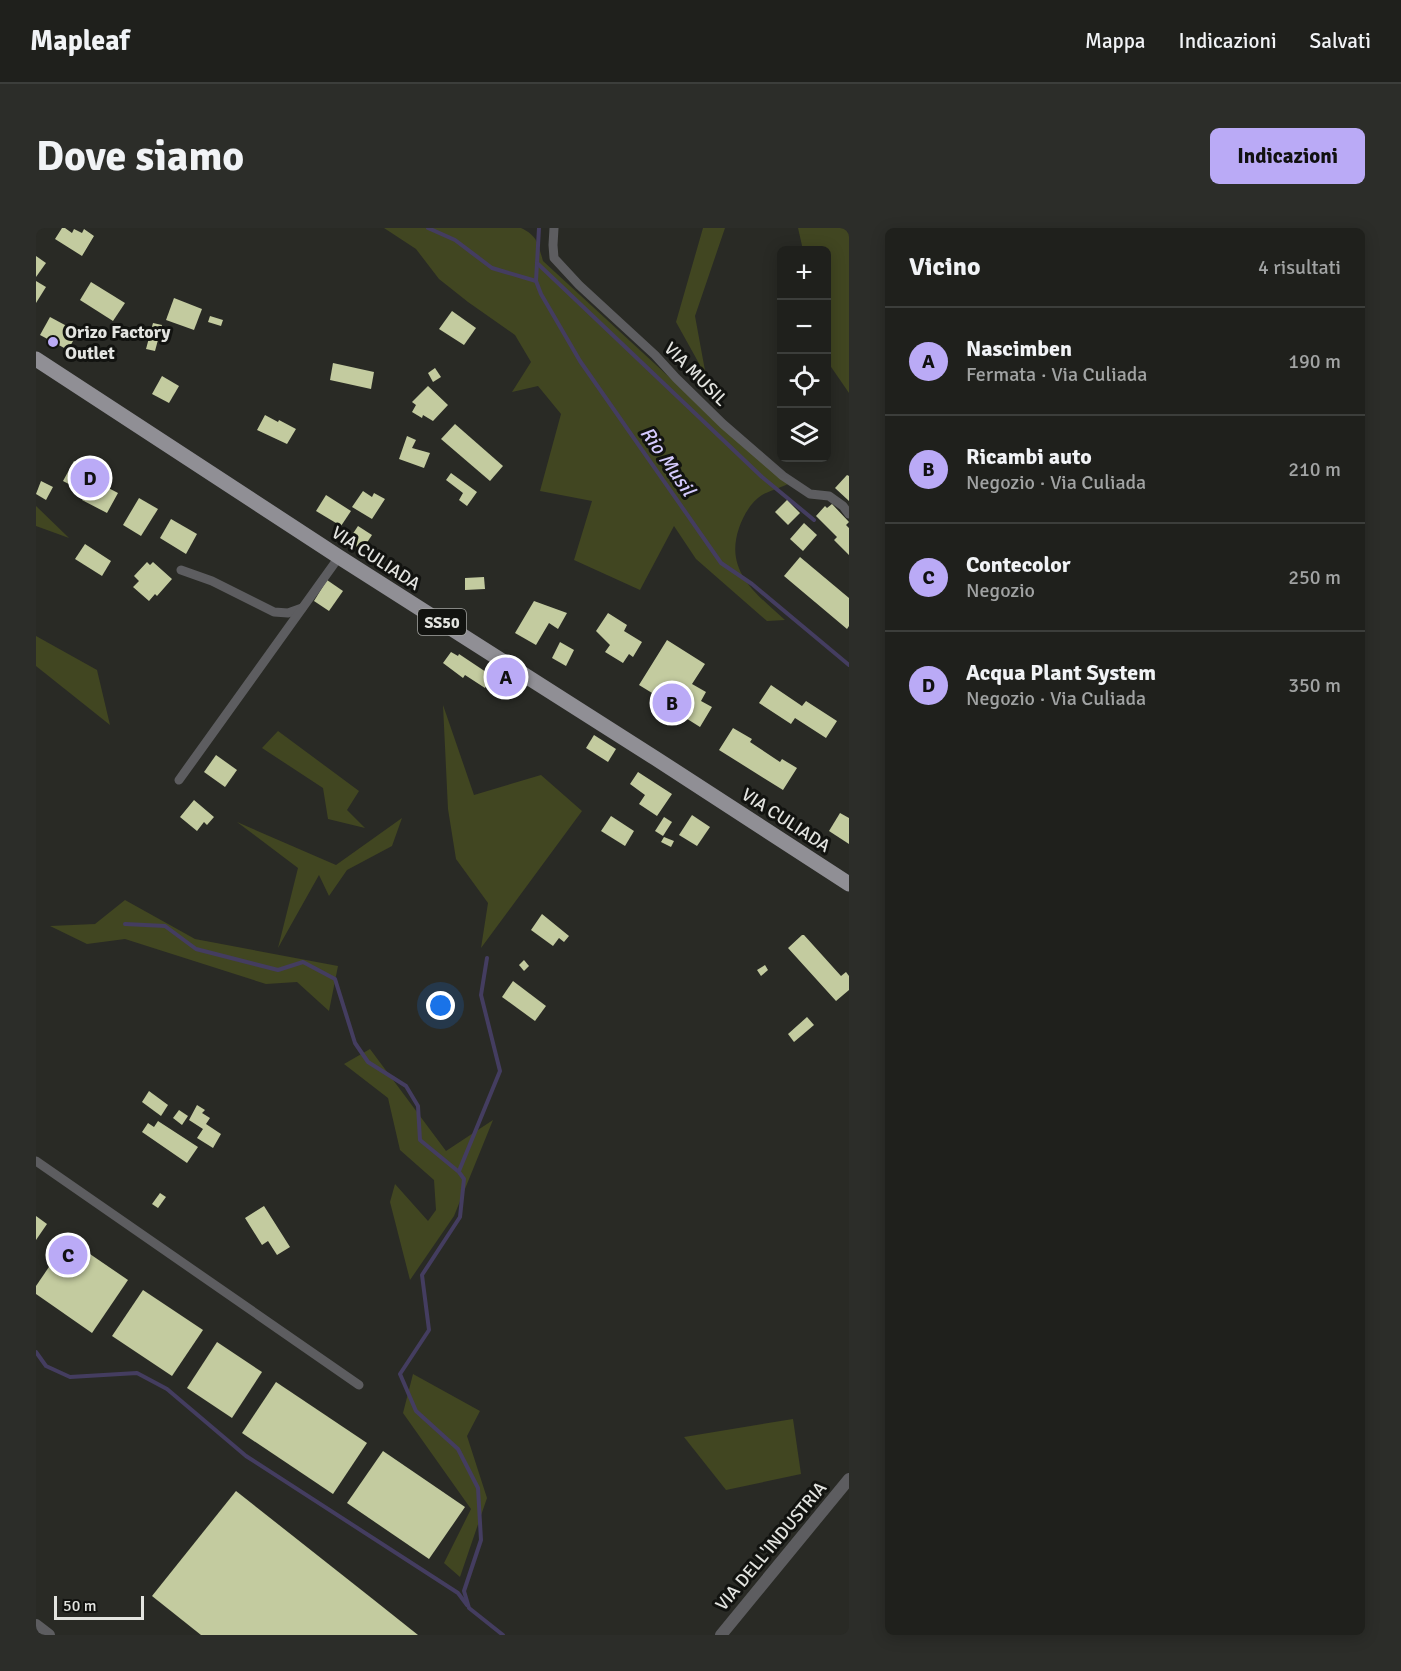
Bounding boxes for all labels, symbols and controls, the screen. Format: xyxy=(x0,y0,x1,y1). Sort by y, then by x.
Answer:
text: Mapleaf xyxy=(30,24,130,58)
text: Mappa xyxy=(1085,28,1146,54)
text: Indicazioni xyxy=(1179,28,1277,54)
text: Salvati xyxy=(1310,28,1371,54)
button: Indicazioni xyxy=(1210,128,1365,184)
text: Dove siamo xyxy=(36,131,244,182)
map controls xyxy=(777,246,831,462)
button: + xyxy=(777,246,831,300)
text: Vicino xyxy=(909,251,981,283)
text: 4 risultati xyxy=(1258,255,1341,280)
button: − xyxy=(777,300,831,354)
place label: Orizo Factory Outlet xyxy=(65,321,171,364)
marker: Orizo Factory Outlet xyxy=(46,335,60,349)
text: Nascimben xyxy=(966,335,1072,362)
street label: VIA MUSIL xyxy=(659,337,733,411)
text: A xyxy=(922,349,935,374)
text: 190 m xyxy=(1288,349,1341,374)
button: locate xyxy=(777,354,831,408)
text: Fermata · Via Culiada xyxy=(966,362,1147,387)
button: layers xyxy=(777,408,831,462)
water label: Rio Musil xyxy=(635,422,702,503)
text: Ricambi auto xyxy=(966,443,1092,470)
pin: D xyxy=(70,456,110,500)
text: B xyxy=(922,457,935,482)
text: 210 m xyxy=(1288,457,1341,482)
text: Negozio · Via Culiada xyxy=(966,470,1146,495)
street label: VIA CULIADA xyxy=(327,521,425,595)
text: Contecolor xyxy=(966,551,1070,578)
text: C xyxy=(922,565,935,590)
text: 250 m xyxy=(1288,565,1341,590)
text: Negozio xyxy=(966,578,1035,603)
road number: SS50 xyxy=(418,609,466,635)
pin: A xyxy=(486,654,526,700)
text: Acqua Plant System xyxy=(966,659,1156,686)
text: D xyxy=(922,673,935,698)
text: 350 m xyxy=(1288,673,1341,698)
pin: B xyxy=(652,680,692,726)
text: Negozio · Via Culiada xyxy=(966,686,1146,711)
street label: VIA CULIADA xyxy=(737,783,835,857)
your location xyxy=(426,991,455,1020)
pin: C xyxy=(48,1232,87,1278)
street label: VIA DELL'INDUSTRIA xyxy=(711,1477,831,1615)
scale bar xyxy=(54,1593,144,1620)
text: 50 m xyxy=(63,1596,97,1616)

